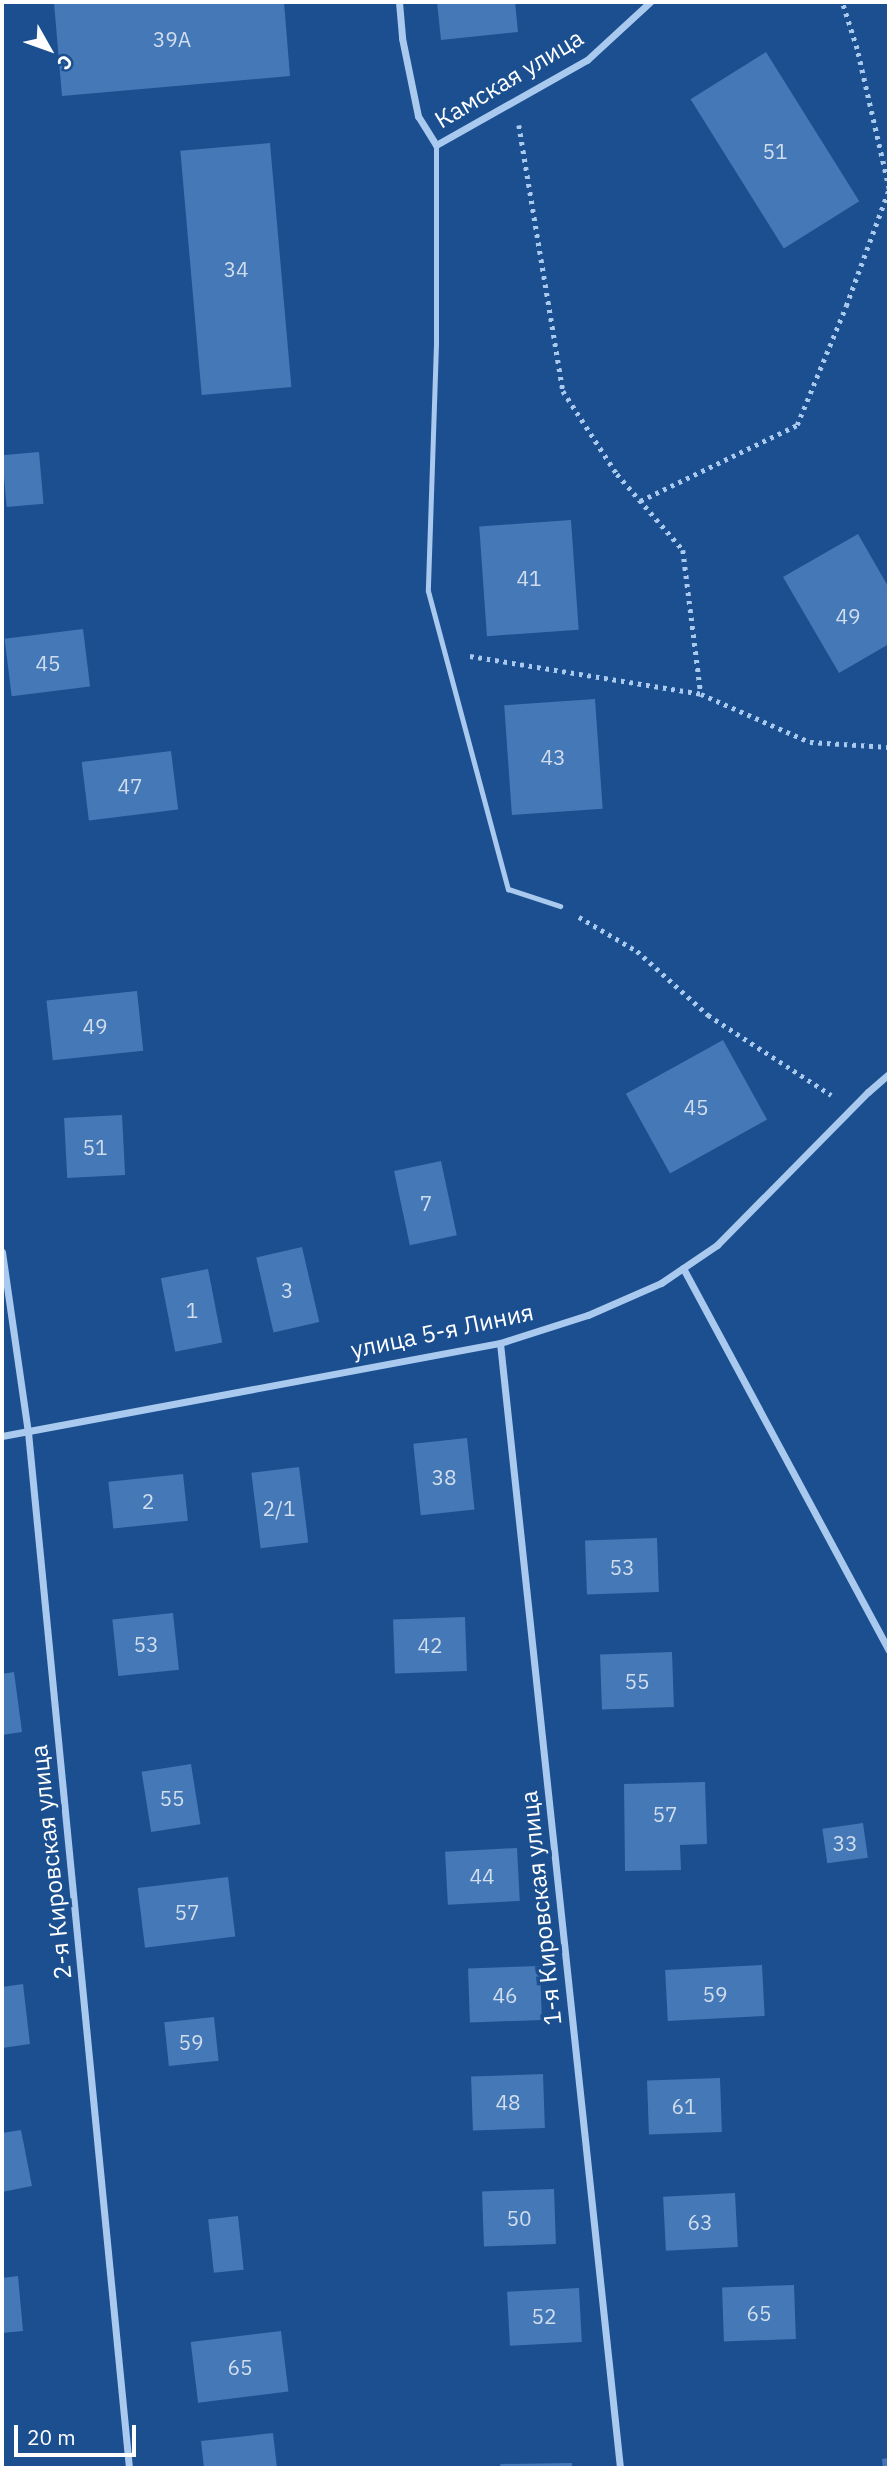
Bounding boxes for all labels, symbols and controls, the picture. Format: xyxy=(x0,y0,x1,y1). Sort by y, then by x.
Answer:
north arrow xyxy=(14,14,84,84)
street label: Камская улица xyxy=(430,23,588,135)
house number: 39А xyxy=(153,26,191,52)
text: С xyxy=(52,50,78,75)
house number: 51 xyxy=(762,138,788,164)
house number: 34 xyxy=(223,256,249,282)
house number: 41 xyxy=(516,565,542,591)
house number: 49 xyxy=(835,603,861,629)
house number: 45 xyxy=(35,650,61,676)
house number: 43 xyxy=(540,744,566,770)
house number: 47 xyxy=(117,773,143,799)
house number: 49 xyxy=(82,1013,108,1039)
house number: 45 xyxy=(683,1094,709,1120)
house number: 51 xyxy=(82,1134,108,1160)
house number: 7 xyxy=(420,1190,432,1216)
house number: 3 xyxy=(281,1277,293,1303)
house number: 1 xyxy=(186,1297,198,1323)
street label: улица 5-я Линия xyxy=(348,1298,536,1364)
house number: 38 xyxy=(431,1464,457,1490)
house number: 2 xyxy=(142,1488,154,1514)
house number: 2/1 xyxy=(262,1495,296,1521)
house number: 53 xyxy=(609,1554,635,1580)
house number: 53 xyxy=(133,1631,159,1657)
house number: 42 xyxy=(417,1632,443,1658)
house number: 55 xyxy=(624,1668,650,1694)
street label: 2-я Кировская улица xyxy=(24,1743,78,1981)
house number: 55 xyxy=(159,1785,185,1811)
street label: 1-я Кировская улица xyxy=(514,1789,568,2027)
house number: 57 xyxy=(652,1801,678,1827)
house number: 33 xyxy=(832,1830,858,1856)
house number: 44 xyxy=(469,1863,495,1889)
house number: 57 xyxy=(174,1899,200,1925)
house number: 59 xyxy=(702,1981,728,2007)
house number: 46 xyxy=(492,1982,518,2008)
house number: 59 xyxy=(178,2029,204,2055)
house number: 48 xyxy=(495,2089,521,2115)
house number: 61 xyxy=(671,2093,697,2119)
house number: 50 xyxy=(506,2205,532,2231)
house number: 63 xyxy=(687,2209,713,2235)
house number: 65 xyxy=(746,2300,772,2326)
house number: 52 xyxy=(531,2303,557,2329)
house number: 65 xyxy=(227,2354,253,2380)
scale bar xyxy=(18,2410,140,2454)
text: 20 m xyxy=(27,2423,76,2451)

